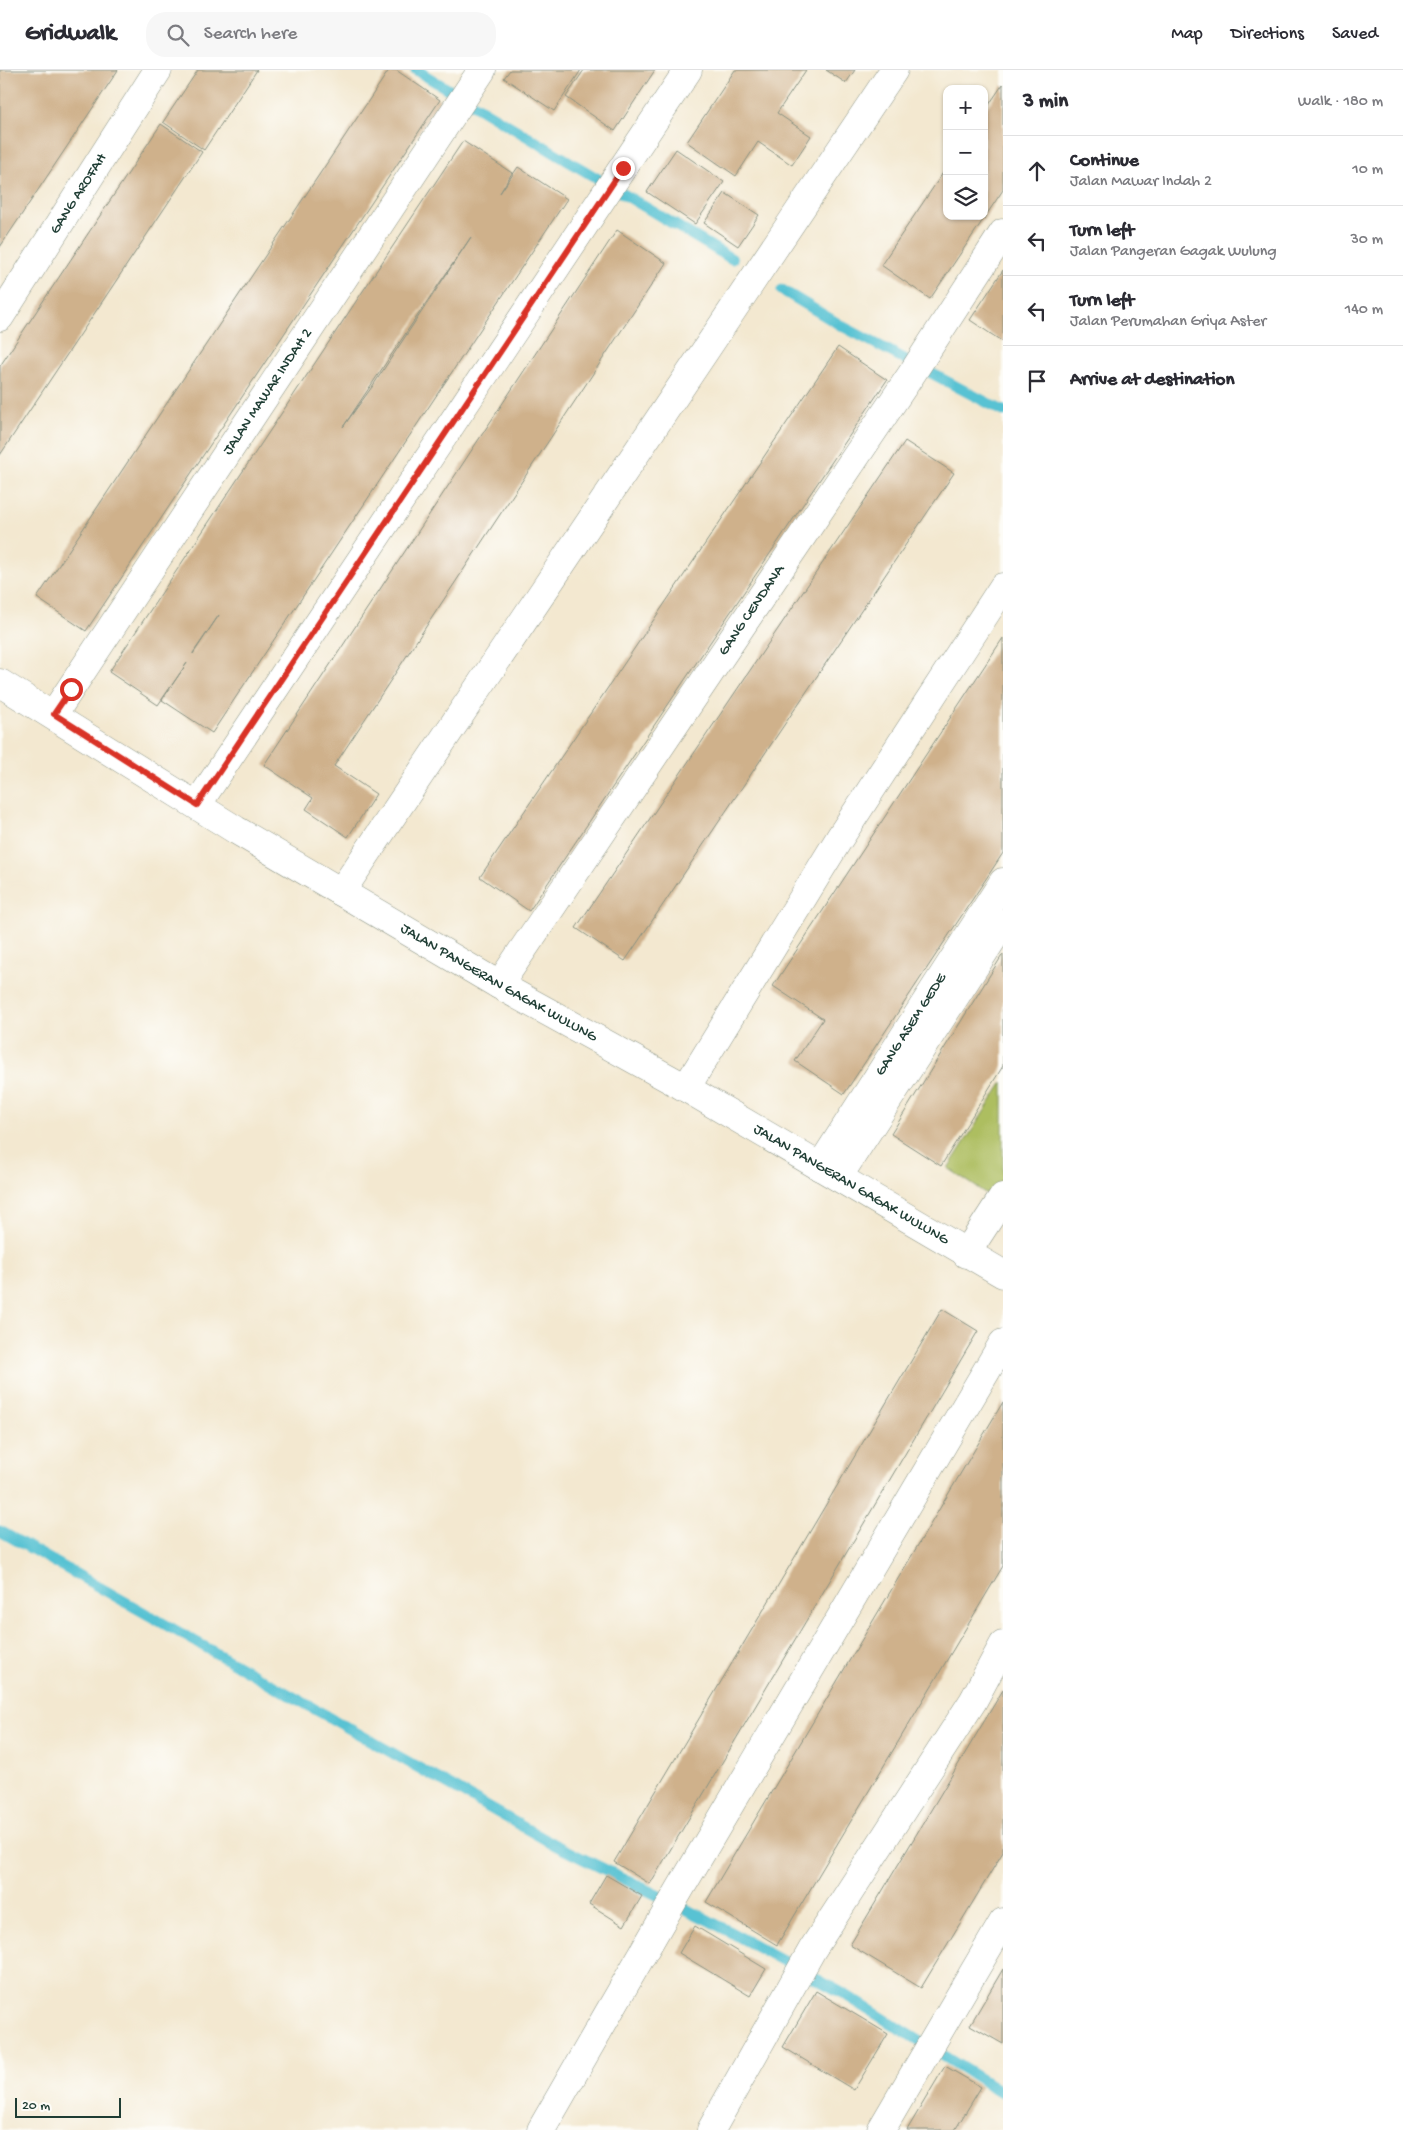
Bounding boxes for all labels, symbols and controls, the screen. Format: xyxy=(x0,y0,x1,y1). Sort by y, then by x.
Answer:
search box xyxy=(146,12,496,57)
text: Gridwalk xyxy=(25,20,116,49)
icon: search xyxy=(164,21,192,49)
text: Search here xyxy=(204,23,297,46)
text: Map xyxy=(1171,24,1203,45)
text: Directions xyxy=(1231,24,1304,45)
text: Saved xyxy=(1332,24,1378,45)
map controls xyxy=(943,85,988,220)
button: + xyxy=(943,85,988,130)
text: 3 min xyxy=(1023,90,1068,115)
text: Walk · 180 m xyxy=(1298,93,1383,112)
button: − xyxy=(943,130,988,175)
street label: GANG AROFAH xyxy=(46,150,111,238)
text: Continue xyxy=(1070,150,1139,173)
route end xyxy=(612,157,635,180)
icon: ahead xyxy=(1023,157,1051,185)
text: 10 m xyxy=(1352,161,1383,180)
text: Jalan Mawar Indah 2 xyxy=(1070,173,1212,192)
button: layers xyxy=(943,175,988,220)
text: Turn left xyxy=(1070,220,1134,243)
icon: left xyxy=(1023,227,1051,255)
text: 30 m xyxy=(1350,231,1383,250)
text: Jalan Pangeran Gagak Wulung xyxy=(1070,243,1277,262)
text: Turn left xyxy=(1070,290,1134,313)
icon: left xyxy=(1023,297,1051,325)
text: 140 m xyxy=(1345,301,1383,320)
text: Jalan Perumahan Griya Aster xyxy=(1070,313,1266,332)
street label: JALAN MAWAR INDAH 2 xyxy=(219,325,316,459)
icon: arrive xyxy=(1023,367,1051,395)
text: Arrive at destination xyxy=(1070,369,1234,392)
street label: GANG CENDANA xyxy=(715,561,790,659)
route start xyxy=(60,678,83,701)
street label: JALAN PANGERAN GAGAK WULUNG xyxy=(397,920,601,1046)
street label: GANG ASEM GEDE xyxy=(872,970,951,1079)
street label: JALAN PANGERAN GAGAK WULUNG xyxy=(750,1120,952,1249)
scale bar xyxy=(15,2095,121,2118)
text: 20 m xyxy=(22,2098,50,2115)

